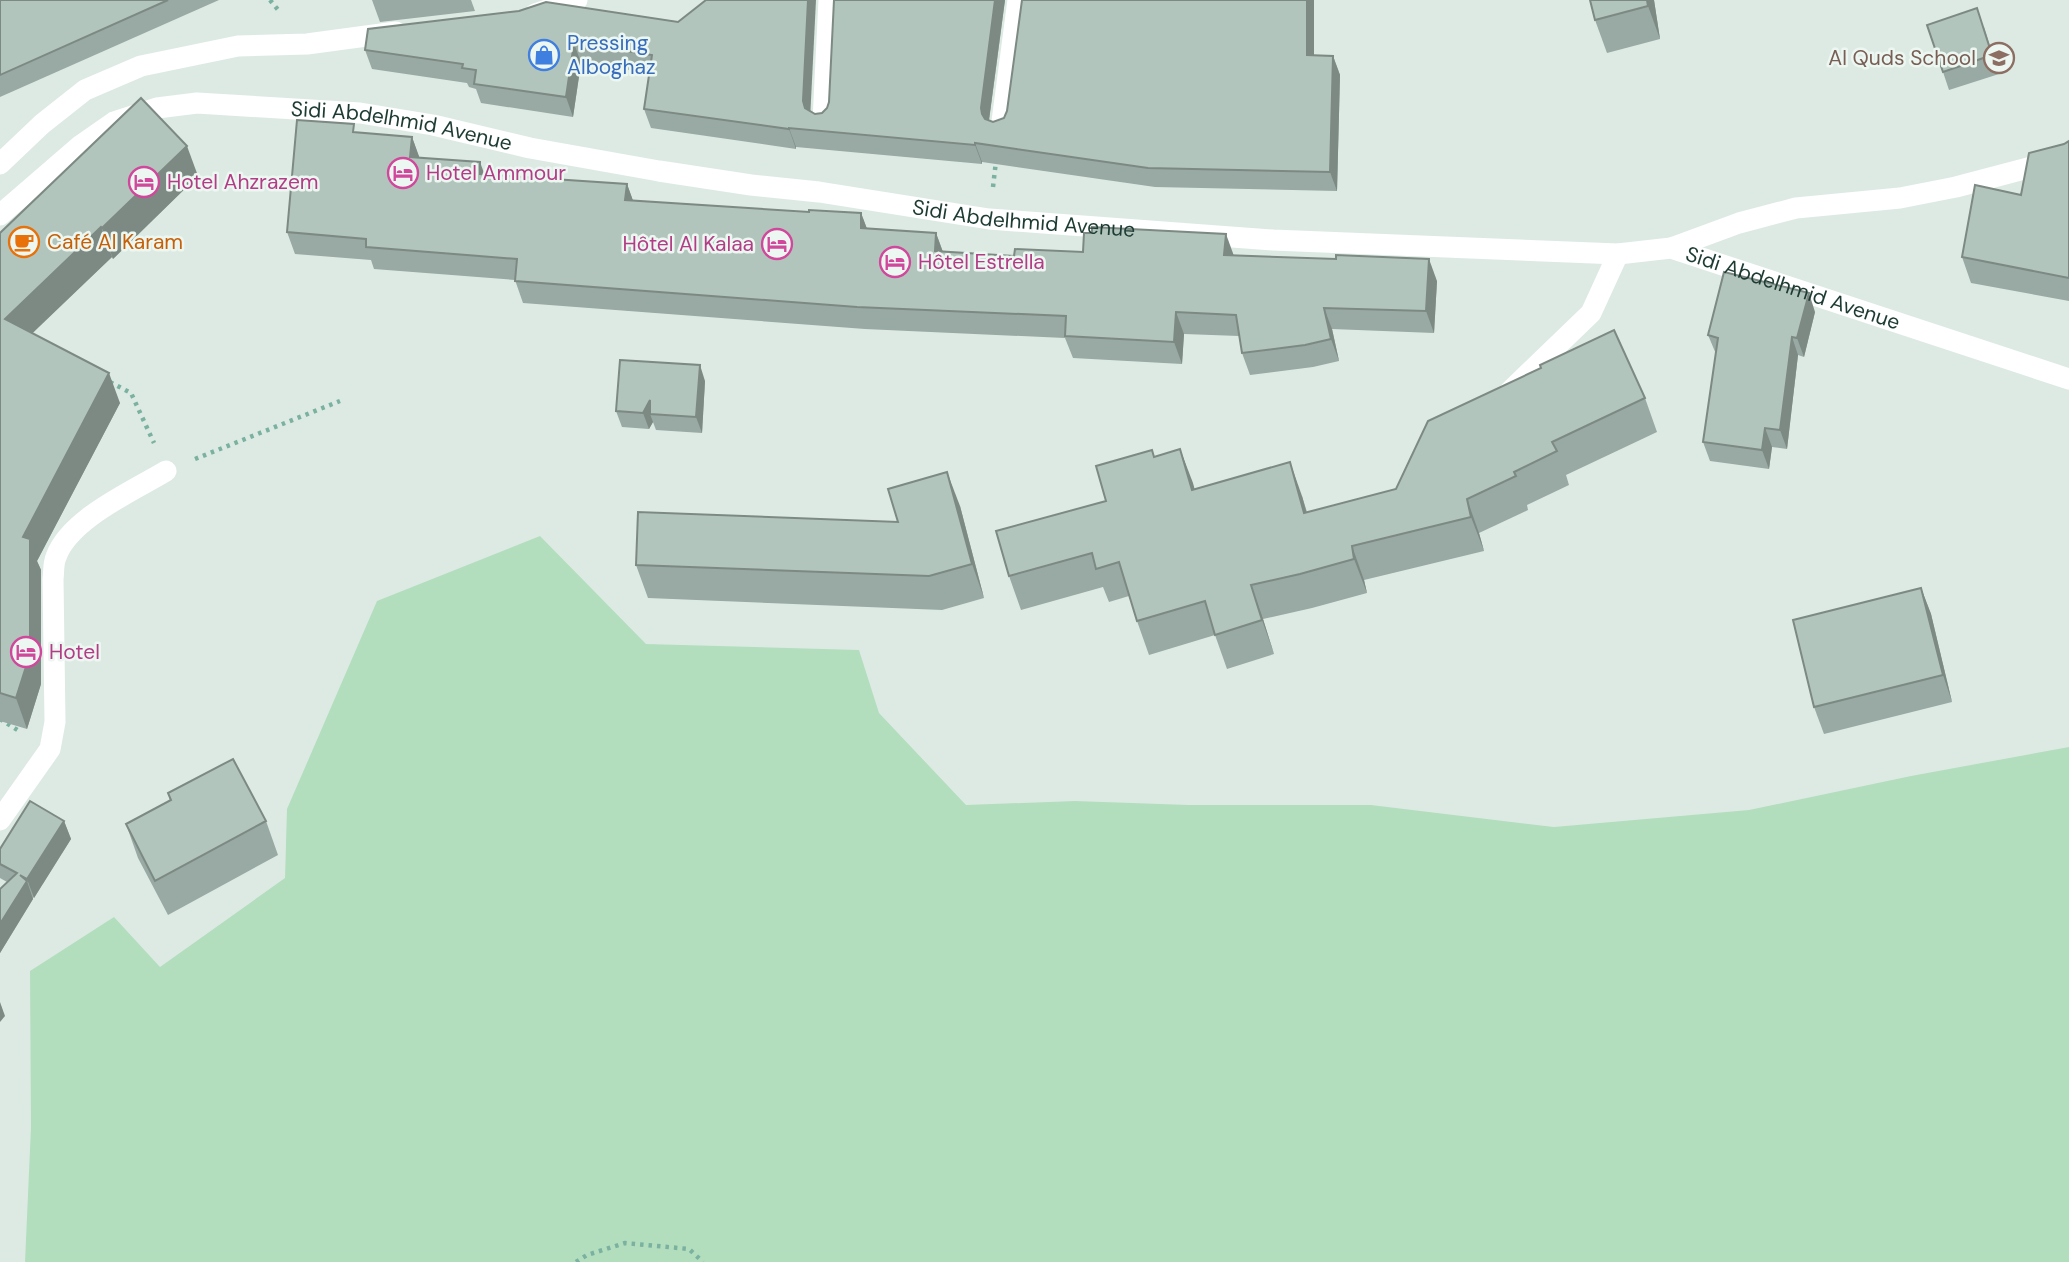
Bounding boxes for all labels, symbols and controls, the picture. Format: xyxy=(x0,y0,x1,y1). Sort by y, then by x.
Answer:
place label: Pressing Alboghaz xyxy=(567,29,656,81)
shop icon: Pressing Alboghaz xyxy=(527,38,561,72)
school or university icon: Al Quds School xyxy=(1982,41,2016,75)
place label: Al Quds School xyxy=(1828,44,1976,72)
street label: Sidi Abdelhmid Avenue xyxy=(290,95,515,157)
hotel icon: Hotel Ammour xyxy=(386,156,420,190)
place label: Hotel Ammour xyxy=(426,159,566,187)
hotel icon: Hotel Ahzrazem xyxy=(127,165,161,199)
place label: Hotel Ahzrazem xyxy=(167,168,319,196)
street label: Sidi Abdelhmid Avenue xyxy=(910,193,1136,244)
cafe icon: Café Al Karam xyxy=(7,225,41,259)
hotel icon: Hôtel Al Kalaa xyxy=(760,227,794,261)
place label: Café Al Karam xyxy=(47,228,183,256)
place label: Hôtel Al Kalaa xyxy=(623,230,754,258)
street label: Sidi Abdelhmid Avenue xyxy=(1682,240,1904,336)
hotel icon: Hôtel Estrella xyxy=(878,245,912,279)
place label: Hôtel Estrella xyxy=(918,248,1045,276)
hotel icon: Hotel xyxy=(9,635,43,669)
place label: Hotel xyxy=(49,638,100,666)

